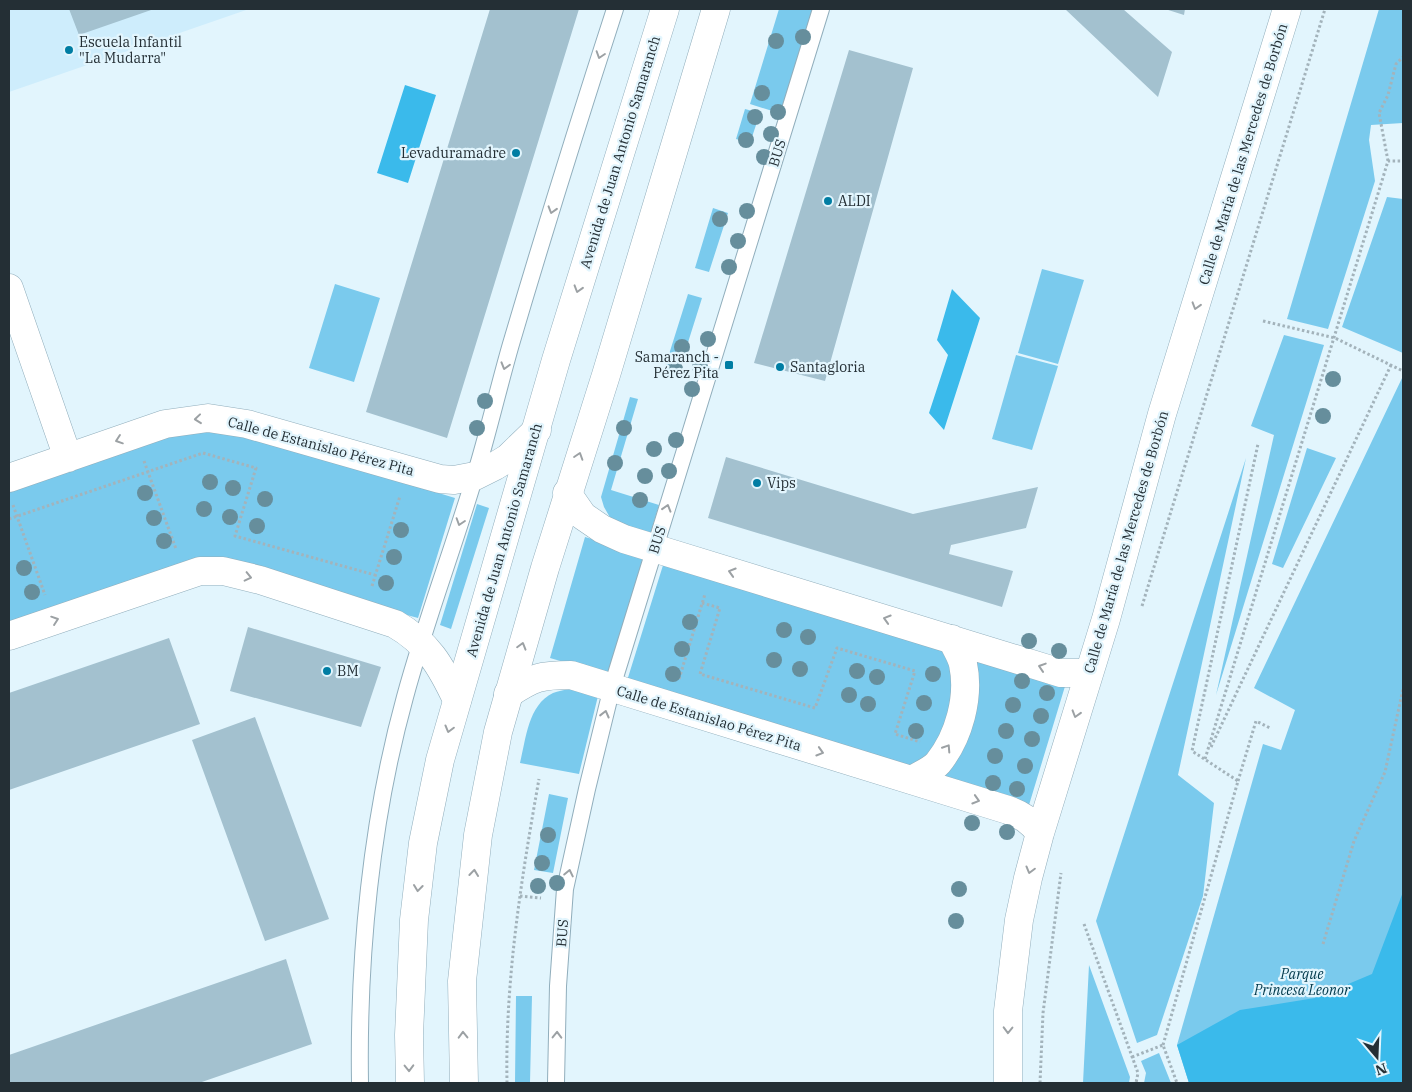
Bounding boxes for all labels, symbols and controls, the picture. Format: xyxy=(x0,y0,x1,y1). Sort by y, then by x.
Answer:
street label: Calle de María de las Mercedes de Borbón xyxy=(1195,21,1291,287)
place label: Escuela Infantil "La Mudarra" xyxy=(79,33,182,67)
street label: Avenida de Juan Antonio Samaranch xyxy=(576,33,664,271)
marker: Escuela Infantil "La Mudarra" xyxy=(63,44,75,56)
one-way arrow xyxy=(596,50,606,59)
street label: BUS xyxy=(764,137,790,169)
place label: Levaduramadre xyxy=(401,144,506,162)
marker: Levaduramadre xyxy=(510,147,522,159)
place label: ALDI xyxy=(838,192,871,210)
marker: ALDI xyxy=(822,195,834,207)
one-way arrow xyxy=(547,206,557,214)
one-way arrow xyxy=(574,285,584,293)
one-way arrow xyxy=(1191,302,1201,310)
place label: Samaranch - Pérez Pita xyxy=(635,348,719,382)
place label: Santagloria xyxy=(790,358,866,376)
marker: Samaranch - Pérez Pita xyxy=(723,359,735,371)
one-way arrow xyxy=(500,361,511,370)
marker: Santagloria xyxy=(774,361,786,373)
street label: Calle de María de las Mercedes de Borbón xyxy=(1080,409,1172,675)
street label: Calle de Estanislao Pérez Pita xyxy=(226,412,416,480)
one-way arrow xyxy=(193,413,201,424)
street label: Avenida de Juan Antonio Samaranch xyxy=(462,421,546,659)
one-way arrow xyxy=(115,434,124,444)
one-way arrow xyxy=(574,453,584,461)
place label: Vips xyxy=(767,474,796,492)
marker: Vips xyxy=(751,477,763,489)
one-way arrow xyxy=(661,505,671,513)
one-way arrow xyxy=(456,517,466,526)
street label: BUS xyxy=(644,524,670,556)
one-way arrow xyxy=(728,568,736,578)
one-way arrow xyxy=(244,571,253,582)
one-way arrow xyxy=(50,615,59,625)
one-way arrow xyxy=(883,615,892,625)
one-way arrow xyxy=(517,642,527,650)
place label: BM xyxy=(337,662,359,680)
one-way arrow xyxy=(1039,663,1047,673)
marker: BM xyxy=(321,665,333,677)
street label: Calle de Estanislao Pérez Pita xyxy=(614,681,804,755)
one-way arrow xyxy=(1072,709,1082,718)
one-way arrow xyxy=(599,710,610,719)
one-way arrow xyxy=(444,724,454,732)
one-way arrow xyxy=(941,745,950,754)
one-way arrow xyxy=(816,746,824,756)
one-way arrow xyxy=(971,795,979,805)
one-way arrow xyxy=(1025,865,1036,874)
one-way arrow xyxy=(468,868,479,876)
one-way arrow xyxy=(563,868,574,877)
one-way arrow xyxy=(413,884,424,892)
street label: BUS xyxy=(552,918,572,948)
park label: Parque Princesa Leonor xyxy=(1253,965,1351,999)
one-way arrow xyxy=(1002,1027,1013,1035)
one-way arrow xyxy=(458,1030,468,1038)
one-way arrow xyxy=(552,1030,562,1038)
north arrow xyxy=(1352,1032,1402,1082)
text: N xyxy=(1373,1059,1389,1080)
one-way arrow xyxy=(404,1064,415,1072)

